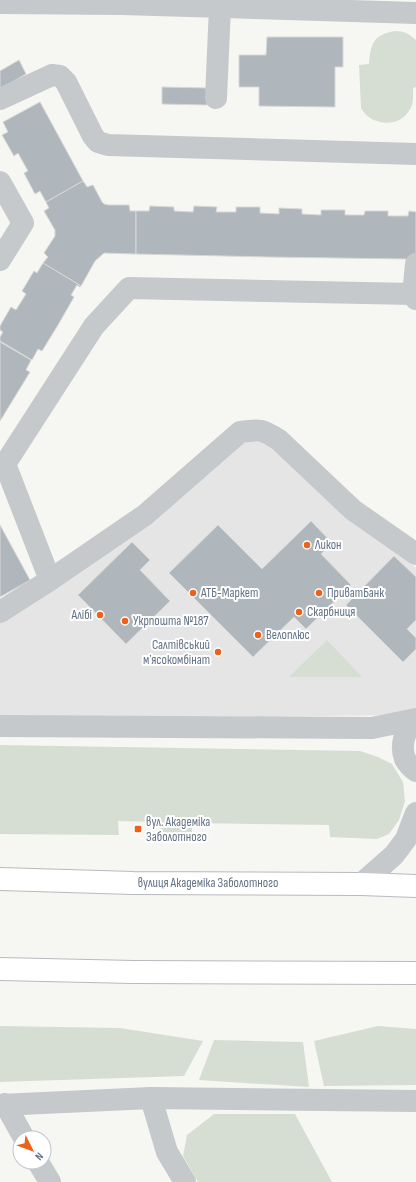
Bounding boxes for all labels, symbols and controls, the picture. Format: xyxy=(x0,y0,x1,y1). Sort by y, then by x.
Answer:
place label: Ликон xyxy=(314,537,342,553)
marker: Ликон xyxy=(302,540,312,550)
place label: АТБ-Маркет xyxy=(200,585,258,601)
place label: ПриватБанк xyxy=(327,585,384,601)
marker: АТБ-Маркет xyxy=(188,588,198,598)
marker: ПриватБанк xyxy=(314,588,324,598)
place label: Скарбниця xyxy=(307,604,355,620)
place label: Алібі xyxy=(70,607,92,623)
marker: Скарбниця xyxy=(294,607,304,617)
marker: Алібі xyxy=(95,610,105,620)
place label: Укрпошта №187 xyxy=(133,613,209,629)
marker: Укрпошта №187 xyxy=(120,616,130,626)
place label: Велоплюс xyxy=(266,627,310,643)
marker: Велоплюс xyxy=(253,630,263,640)
place label: Салтівський мʼясокомбінат xyxy=(143,637,210,668)
marker: Салтівський мʼясокомбінат xyxy=(213,647,223,657)
place label: вул. Академіка Заболотного xyxy=(146,814,210,845)
marker: вул. Академіка Заболотного xyxy=(133,824,143,834)
street label: вулиця Академіка Заболотного xyxy=(138,875,278,891)
north arrow xyxy=(12,1130,52,1170)
text: N xyxy=(32,1150,46,1163)

